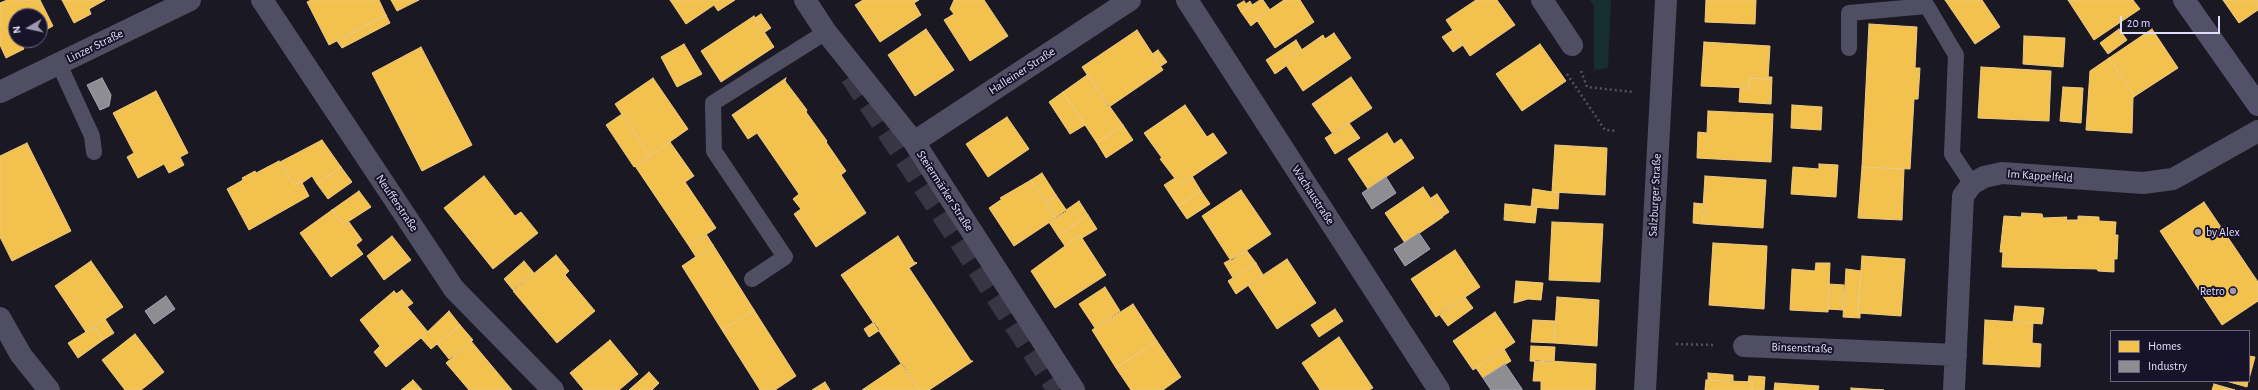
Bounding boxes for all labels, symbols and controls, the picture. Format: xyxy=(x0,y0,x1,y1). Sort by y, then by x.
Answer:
north arrow xyxy=(8,8,48,48)
scale bar xyxy=(2122,8,2222,34)
text: 20 m xyxy=(2127,17,2150,29)
text: N xyxy=(11,25,23,34)
street label: Linzer Straße xyxy=(64,26,126,66)
street label: Halleiner Straße xyxy=(986,44,1058,98)
street label: Steiermärker Straße xyxy=(913,148,977,234)
street label: Salzburger Straße xyxy=(1646,153,1664,237)
street label: Wachaustraße xyxy=(1288,163,1338,227)
street label: Im Kappelfeld xyxy=(2007,167,2073,185)
street label: Neufferstraße xyxy=(373,172,421,234)
place label: by Alex xyxy=(2206,225,2240,239)
marker: by Alex xyxy=(2193,227,2203,237)
place label: Retro xyxy=(2200,284,2225,298)
marker: Retro xyxy=(2228,286,2238,296)
legend xyxy=(2110,330,2250,382)
street label: Binsenstraße xyxy=(1771,340,1833,356)
text: Homes xyxy=(2148,340,2181,352)
text: Industry xyxy=(2148,360,2187,372)

